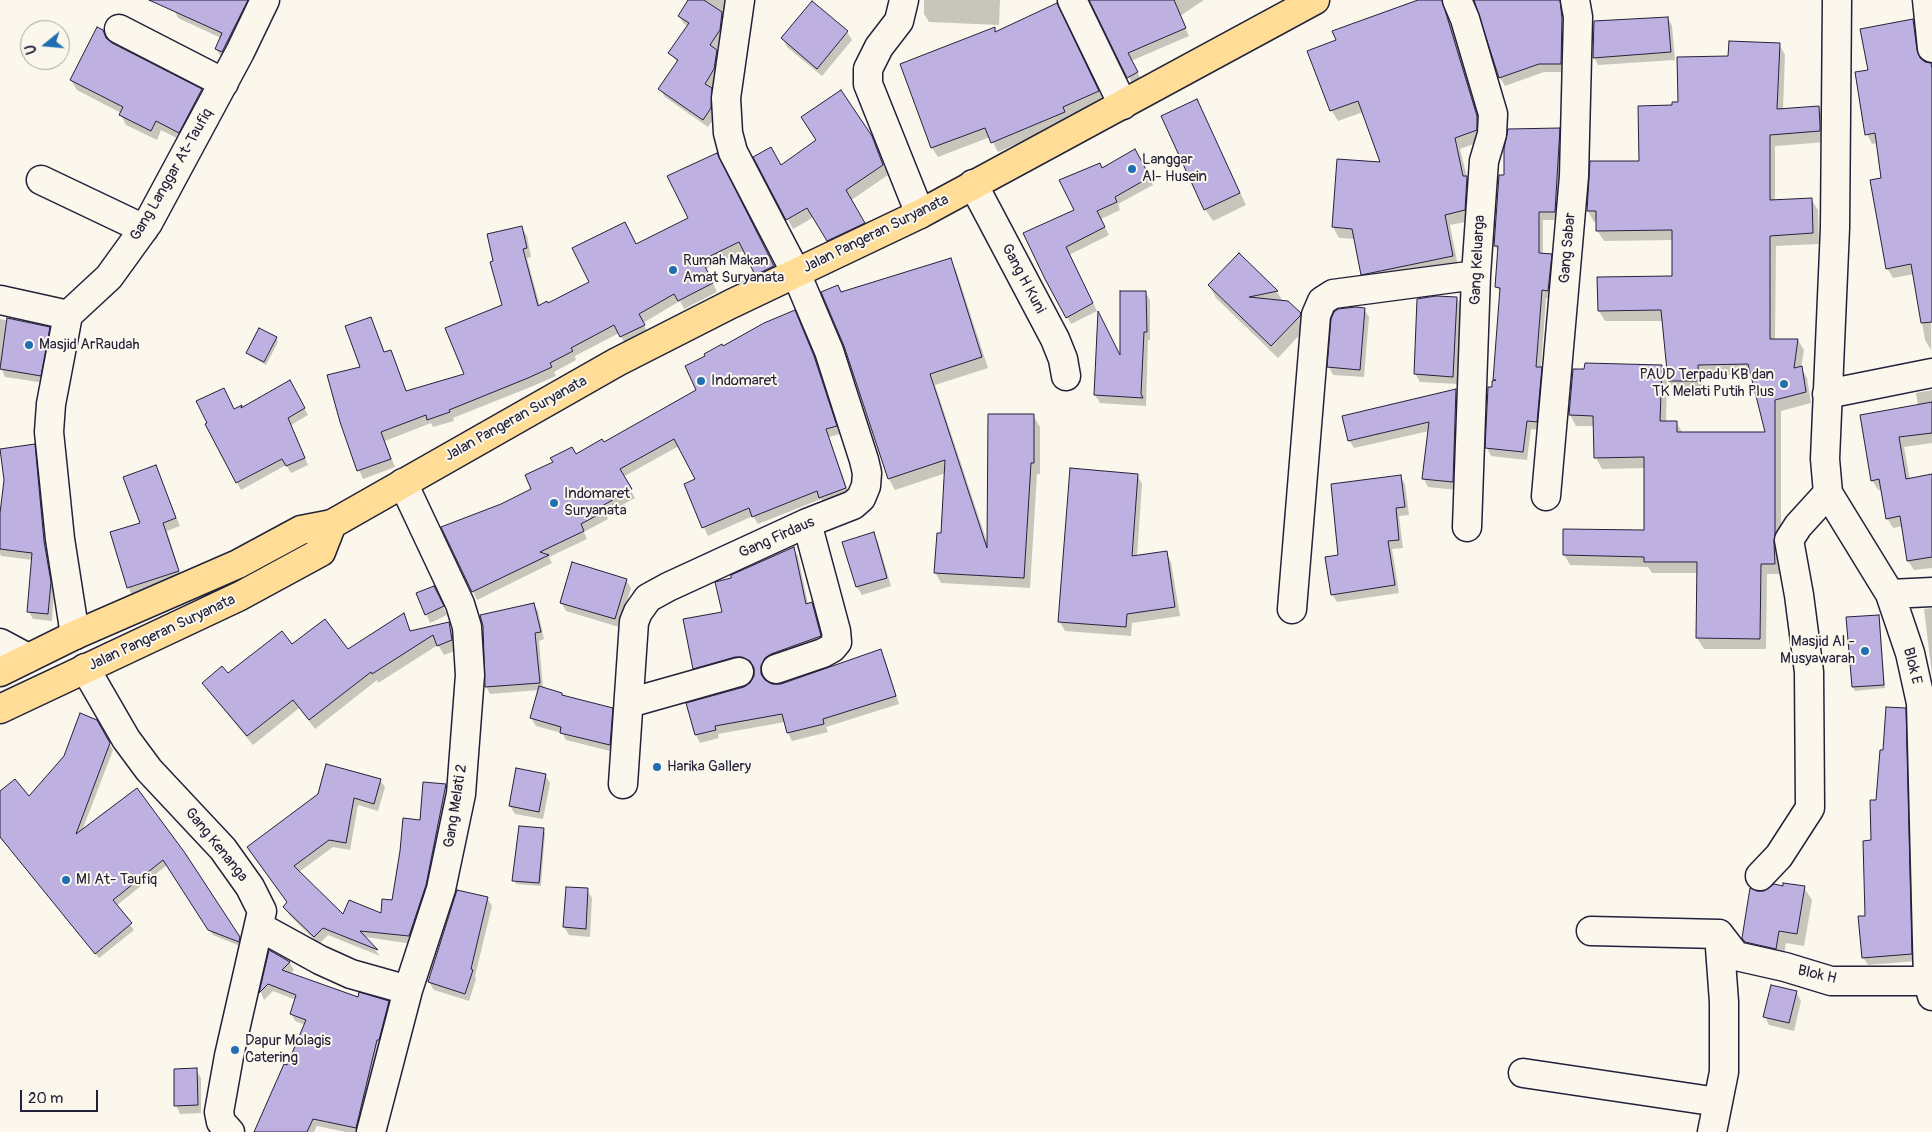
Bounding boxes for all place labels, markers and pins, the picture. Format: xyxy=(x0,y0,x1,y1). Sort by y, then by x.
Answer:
place label: Langgar Al- Husein xyxy=(1142,151,1207,186)
marker: Langgar Al- Husein xyxy=(1126,163,1138,175)
place label: Rumah Makan Amat Suryanata xyxy=(683,252,784,287)
marker: Rumah Makan Amat Suryanata xyxy=(667,264,679,276)
place label: Masjid ArRaudah xyxy=(39,336,140,354)
marker: Masjid ArRaudah xyxy=(23,339,35,351)
place label: PAUD Terpadu KB dan TK Melati Putih Plus xyxy=(1640,366,1774,401)
place label: Indomaret xyxy=(711,372,777,390)
marker: Indomaret xyxy=(695,375,707,387)
marker: PAUD Terpadu KB dan TK Melati Putih Plus xyxy=(1778,378,1790,390)
place label: Indomaret Suryanata xyxy=(564,485,630,520)
marker: Indomaret Suryanata xyxy=(548,497,560,509)
place label: Masjid Al - Musyawarah xyxy=(1780,633,1855,668)
marker: Masjid Al - Musyawarah xyxy=(1859,645,1871,657)
place label: Harika Gallery xyxy=(667,758,751,776)
marker: Harika Gallery xyxy=(651,761,663,773)
place label: MI At- Taufiq xyxy=(76,871,157,889)
marker: MI At- Taufiq xyxy=(60,874,72,886)
place label: Dapur Molagis Catering xyxy=(245,1032,331,1067)
marker: Dapur Molagis Catering xyxy=(229,1044,241,1056)

